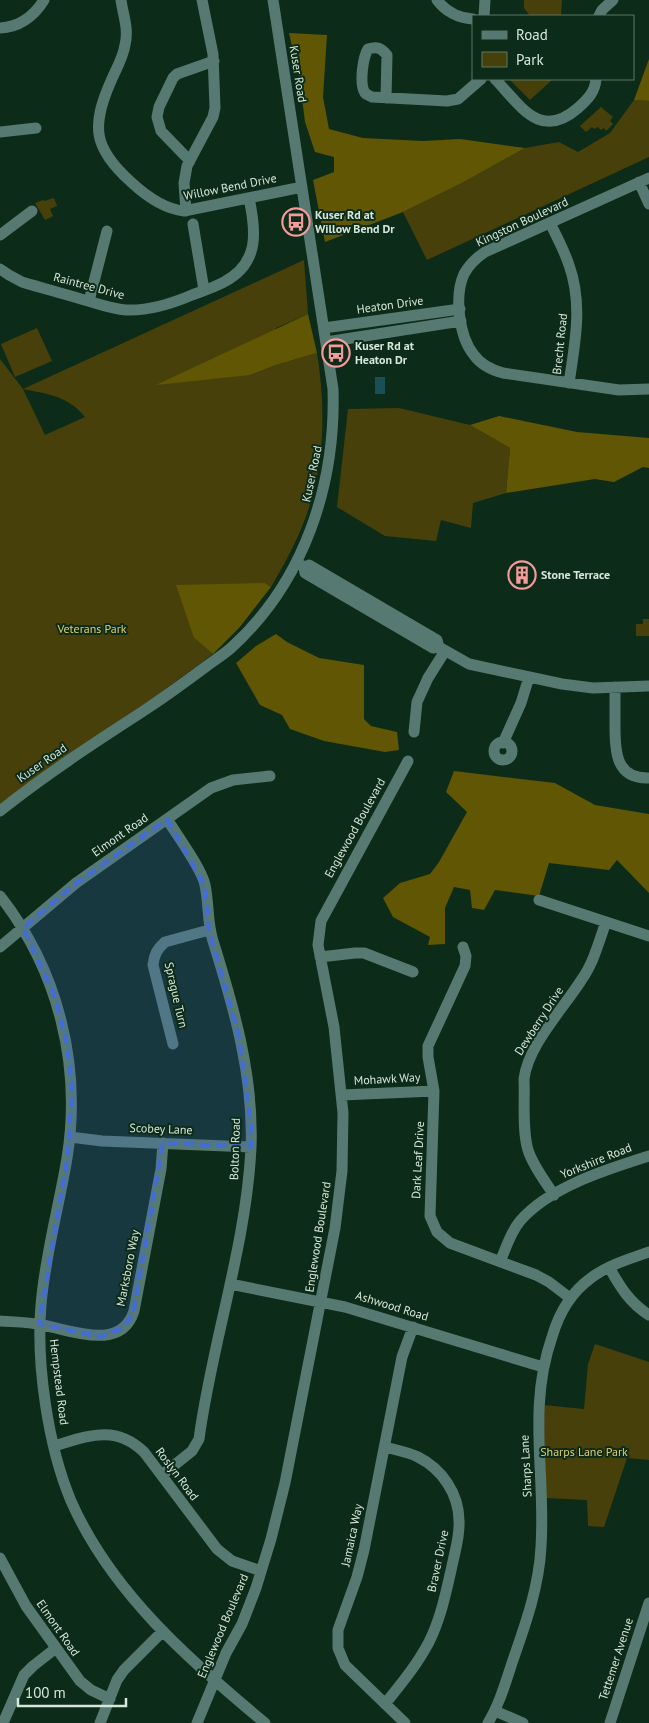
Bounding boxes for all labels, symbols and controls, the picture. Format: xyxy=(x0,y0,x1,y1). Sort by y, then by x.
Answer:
legend xyxy=(472,15,634,80)
text: Road xyxy=(516,25,548,44)
street label: Kuser Road xyxy=(287,44,310,103)
text: Park xyxy=(516,50,544,69)
street label: Willow Bend Drive xyxy=(182,170,278,203)
street label: Kingston Boulevard xyxy=(473,194,570,250)
bus stop icon: Kuser Rd at Willow Bend Dr xyxy=(281,207,311,237)
place label: Kuser Rd at Willow Bend Dr xyxy=(315,207,395,236)
street label: Raintree Drive xyxy=(52,269,126,302)
street label: Heaton Drive xyxy=(356,292,424,317)
street label: Brecht Road xyxy=(549,312,570,375)
bus stop icon: Kuser Rd at Heaton Dr xyxy=(321,338,351,368)
place label: Kuser Rd at Heaton Dr xyxy=(355,338,415,367)
street label: Kuser Road xyxy=(298,444,325,503)
building icon: Stone Terrace xyxy=(507,560,537,590)
place label: Stone Terrace xyxy=(541,567,610,582)
park label: Veterans Park xyxy=(56,621,127,636)
street label: Kuser Road xyxy=(14,740,69,785)
street label: Englewood Boulevard xyxy=(321,775,388,880)
street label: Elmont Road xyxy=(89,810,151,859)
street label: Sprague Turn xyxy=(162,960,191,1029)
street label: Dewberry Drive xyxy=(511,984,566,1058)
street label: Mohawk Way xyxy=(353,1069,421,1088)
street label: Bolton Road xyxy=(226,1117,243,1180)
street label: Scobey Lane xyxy=(129,1120,193,1137)
street label: Dark Leaf Drive xyxy=(408,1121,427,1199)
street label: Yorkshire Road xyxy=(558,1139,634,1182)
street label: Englewood Boulevard xyxy=(301,1181,334,1293)
street label: Marksboro Way xyxy=(113,1228,142,1307)
street label: Ashwood Road xyxy=(354,1287,430,1324)
street label: Hempstead Road xyxy=(47,1338,72,1426)
street label: Sharps Lane xyxy=(516,1435,535,1498)
street label: Roslyn Road xyxy=(153,1444,202,1503)
park label: Sharps Lane Park xyxy=(540,1444,628,1459)
street label: Jamaica Way xyxy=(337,1502,366,1569)
street label: Braver Drive xyxy=(424,1529,451,1593)
street label: Englewood Boulevard xyxy=(194,1571,251,1680)
street label: Elmont Road xyxy=(34,1597,83,1659)
street label: Tettemer Avenue xyxy=(595,1616,636,1702)
scale bar xyxy=(18,1676,125,1708)
text: 100 m xyxy=(25,1683,66,1702)

